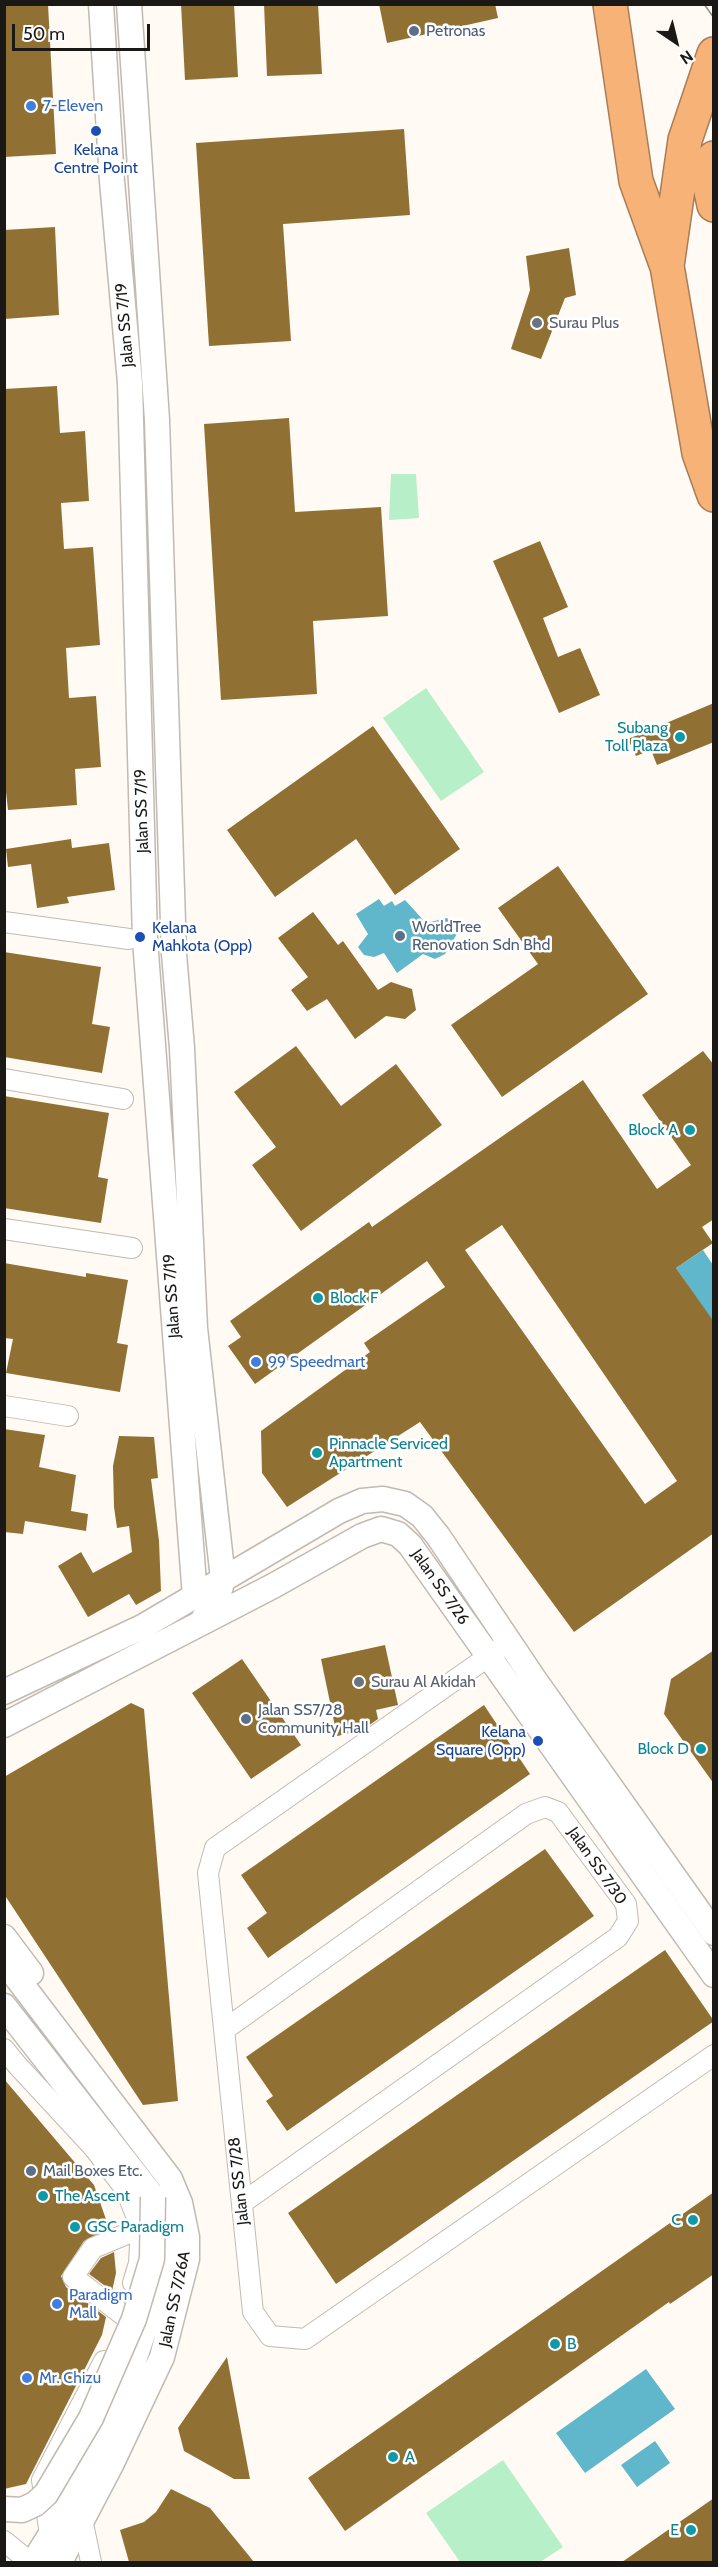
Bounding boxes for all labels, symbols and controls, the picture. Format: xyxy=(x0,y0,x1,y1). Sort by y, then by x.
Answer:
scale bar xyxy=(15,12,153,50)
north arrow xyxy=(646,12,706,72)
place label: Petronas xyxy=(426,21,485,41)
text: 50 m xyxy=(23,23,65,45)
marker: Petronas xyxy=(407,24,421,38)
text: N xyxy=(677,46,697,68)
place label: 7-Eleven xyxy=(43,96,103,116)
marker: 7-Eleven xyxy=(24,99,38,113)
marker: Kelana Centre Point xyxy=(89,124,103,138)
place label: Kelana Centre Point xyxy=(54,140,138,178)
street label: Jalan SS 7/19 xyxy=(112,282,138,368)
place label: Surau Plus xyxy=(549,313,619,333)
marker: Surau Plus xyxy=(530,316,544,330)
place label: Subang Toll Plaza xyxy=(605,718,668,756)
marker: Subang Toll Plaza xyxy=(673,730,687,744)
street label: Jalan SS 7/19 xyxy=(131,768,153,854)
place label: WorldTree Renovation Sdn Bhd xyxy=(412,917,550,955)
place label: Kelana Mahkota (Opp) xyxy=(152,918,253,956)
marker: WorldTree Renovation Sdn Bhd xyxy=(393,929,407,943)
marker: Kelana Mahkota (Opp) xyxy=(133,930,147,944)
place label: Block A xyxy=(628,1120,678,1140)
marker: Block A xyxy=(683,1123,697,1137)
street label: Jalan SS 7/19 xyxy=(159,1253,185,1339)
place label: Block F xyxy=(330,1288,378,1308)
marker: Block F xyxy=(311,1291,325,1305)
place label: 99 Speedmart xyxy=(268,1352,365,1372)
marker: 99 Speedmart xyxy=(249,1355,263,1369)
place label: Pinnacle Serviced Apartment xyxy=(329,1434,448,1472)
marker: Pinnacle Serviced Apartment xyxy=(310,1446,324,1460)
street label: Jalan SS 7/26 xyxy=(407,1546,473,1628)
place label: Surau Al Akidah xyxy=(371,1672,476,1692)
marker: Surau Al Akidah xyxy=(352,1675,366,1689)
place label: Jalan SS7/28 Community Hall xyxy=(258,1700,369,1738)
marker: Jalan SS7/28 Community Hall xyxy=(239,1712,253,1726)
place label: Kelana Square (Opp) xyxy=(436,1722,526,1760)
marker: Kelana Square (Opp) xyxy=(531,1734,545,1748)
place label: Block D xyxy=(637,1739,689,1759)
marker: Block D xyxy=(694,1742,708,1756)
street label: Jalan SS 7/30 xyxy=(563,1824,631,1908)
street label: Jalan SS 7/28 xyxy=(225,2136,253,2226)
place label: Mail Boxes Etc. xyxy=(43,2161,143,2181)
marker: Mail Boxes Etc. xyxy=(24,2164,38,2178)
place label: The Ascent xyxy=(55,2186,130,2206)
marker: The Ascent xyxy=(36,2189,50,2203)
place label: C xyxy=(671,2210,681,2230)
marker: C xyxy=(686,2213,700,2227)
place label: GSC Paradigm xyxy=(87,2217,184,2237)
marker: GSC Paradigm xyxy=(68,2220,82,2234)
street label: Jalan SS 7/26A xyxy=(155,2249,195,2349)
place label: Paradigm Mall xyxy=(69,2285,133,2323)
marker: Paradigm Mall xyxy=(50,2297,64,2311)
place label: B xyxy=(567,2334,577,2354)
marker: B xyxy=(548,2337,562,2351)
place label: Mr. Chizu xyxy=(39,2368,101,2388)
marker: Mr. Chizu xyxy=(20,2371,34,2385)
place label: A xyxy=(405,2447,415,2467)
marker: A xyxy=(386,2450,400,2464)
place label: E xyxy=(670,2520,679,2540)
marker: E xyxy=(684,2523,698,2537)

